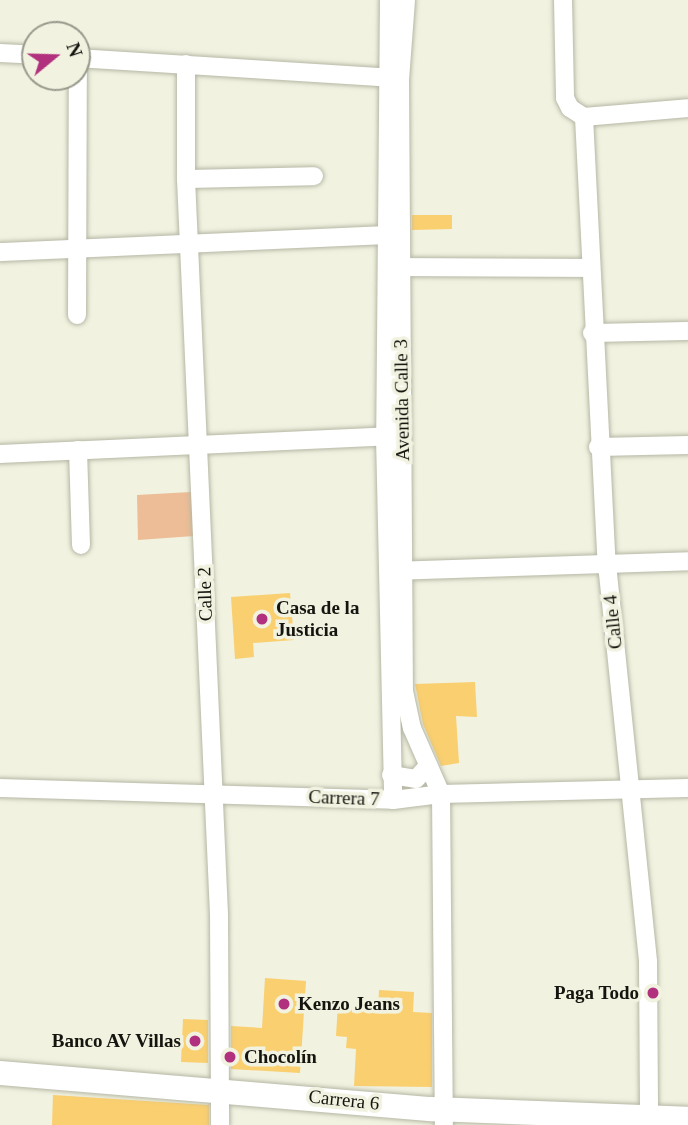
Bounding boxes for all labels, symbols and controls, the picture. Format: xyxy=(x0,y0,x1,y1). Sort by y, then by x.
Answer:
north arrow xyxy=(21,21,91,91)
text: N xyxy=(62,40,87,60)
street label: Avenida Calle 3 xyxy=(390,339,414,461)
street label: Calle 2 xyxy=(193,566,217,622)
street label: Calle 4 xyxy=(599,594,627,650)
place label: Casa de la Justicia xyxy=(276,597,359,641)
marker: Casa de la Justicia xyxy=(254,611,270,627)
street label: Carrera 7 xyxy=(308,785,380,811)
place label: Paga Todo xyxy=(554,982,639,1004)
marker: Paga Todo xyxy=(645,985,661,1001)
place label: Kenzo Jeans xyxy=(298,993,400,1015)
marker: Kenzo Jeans xyxy=(276,996,292,1012)
place label: Banco AV Villas xyxy=(50,1030,181,1052)
marker: Banco AV Villas xyxy=(187,1033,203,1049)
place label: Chocolín xyxy=(244,1046,317,1068)
marker: Chocolín xyxy=(222,1049,238,1065)
street label: Carrera 6 xyxy=(307,1085,381,1115)

